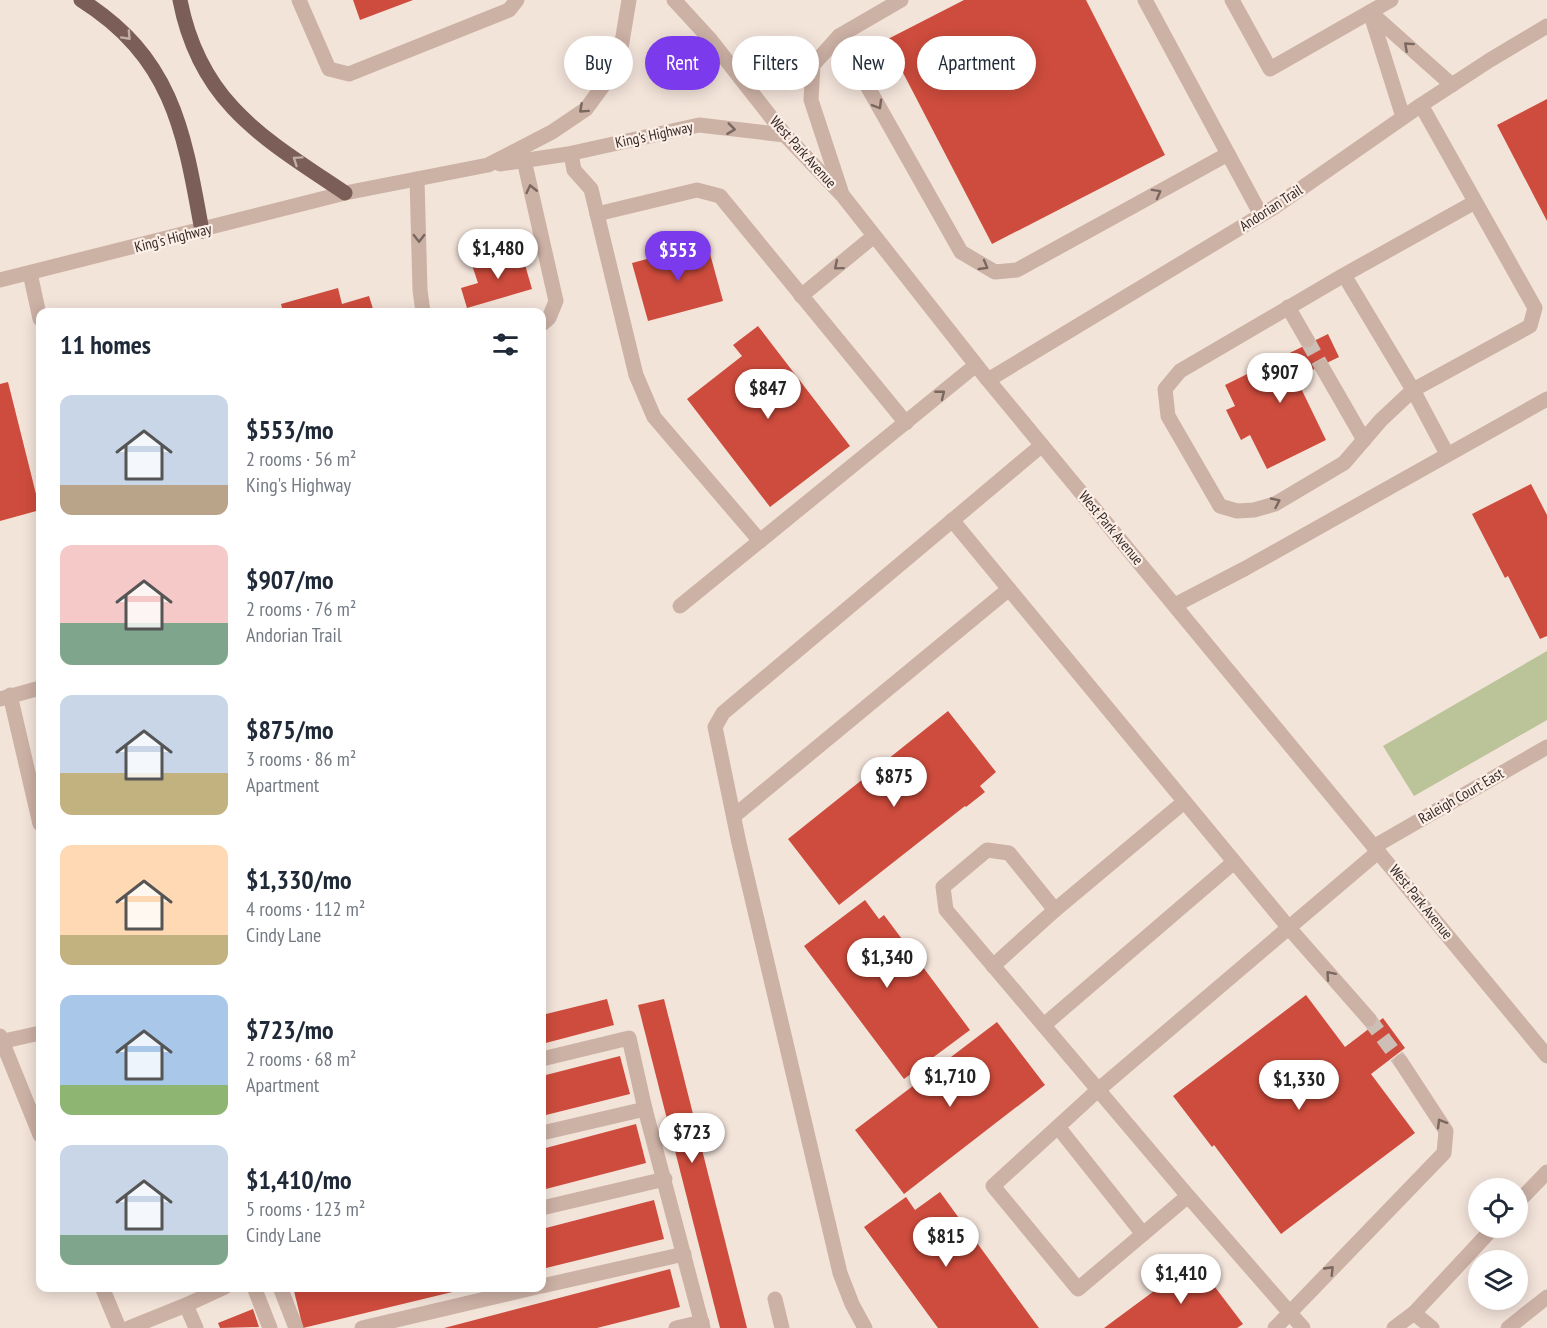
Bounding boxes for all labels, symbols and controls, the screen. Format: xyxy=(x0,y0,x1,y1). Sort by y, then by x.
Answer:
one-way arrow xyxy=(120,29,131,40)
chip: Buy xyxy=(564,36,633,90)
chip: Rent xyxy=(645,36,720,90)
chip: Filters xyxy=(732,36,819,90)
chip: New xyxy=(831,36,905,90)
chip: Apartment xyxy=(917,36,1036,90)
one-way arrow xyxy=(1404,42,1415,53)
one-way arrow xyxy=(871,99,882,109)
one-way arrow xyxy=(579,102,590,113)
street label: West Park Avenue xyxy=(766,112,841,192)
street label: King's Highway xyxy=(613,117,695,152)
one-way arrow xyxy=(727,122,736,135)
one-way arrow xyxy=(292,157,303,168)
street label: Andorian Trail xyxy=(1235,180,1306,235)
one-way arrow xyxy=(525,185,538,195)
one-way arrow xyxy=(1151,189,1161,200)
street label: King's Highway xyxy=(132,219,214,256)
pin: $1,480 xyxy=(449,229,547,280)
pin: $553 xyxy=(642,231,714,282)
one-way arrow xyxy=(412,233,425,242)
text: $1,480 xyxy=(472,235,524,261)
text: $553 xyxy=(659,237,697,263)
one-way arrow xyxy=(834,259,845,270)
one-way arrow xyxy=(978,259,988,270)
text: 11 homes xyxy=(60,328,151,361)
icon: filters xyxy=(489,328,522,361)
pin: $907 xyxy=(1244,353,1316,404)
text: $907 xyxy=(1261,359,1299,385)
pin: $847 xyxy=(732,369,804,420)
text: $847 xyxy=(749,375,787,401)
one-way arrow xyxy=(934,390,945,401)
text: $553/mo xyxy=(246,413,334,446)
icon: home xyxy=(108,419,180,491)
text: 2 rooms · 56 m² xyxy=(246,446,356,472)
text: King's Highway xyxy=(246,472,351,498)
street label: West Park Avenue xyxy=(1075,487,1148,569)
one-way arrow xyxy=(1270,497,1281,509)
text: $907/mo xyxy=(246,563,334,596)
icon: home xyxy=(108,569,180,641)
text: 2 rooms · 76 m² xyxy=(246,596,356,622)
text: Andorian Trail xyxy=(246,622,342,648)
text: $875/mo xyxy=(246,713,334,746)
icon: home xyxy=(108,719,180,791)
text: 3 rooms · 86 m² xyxy=(246,746,356,772)
pin: $875 xyxy=(858,757,930,808)
text: $875 xyxy=(875,763,913,789)
street label: Raleigh Court East xyxy=(1415,764,1507,828)
text: Apartment xyxy=(246,772,319,798)
street label: West Park Avenue xyxy=(1385,860,1457,943)
text: $1,330/mo xyxy=(246,863,352,896)
icon: home xyxy=(108,869,180,941)
text: 4 rooms · 112 m² xyxy=(246,896,365,922)
text: Cindy Lane xyxy=(246,922,321,948)
pin: $1,340 xyxy=(838,938,936,989)
text: $1,340 xyxy=(861,944,913,970)
one-way arrow xyxy=(1326,971,1337,982)
text: $723/mo xyxy=(246,1013,334,1046)
icon: home xyxy=(108,1019,180,1091)
text: 2 rooms · 68 m² xyxy=(246,1046,356,1072)
pin: $1,710 xyxy=(901,1057,999,1108)
pin: $1,330 xyxy=(1250,1060,1348,1111)
text: $1,710 xyxy=(924,1063,976,1089)
text: $1,330 xyxy=(1273,1066,1325,1092)
text: Apartment xyxy=(246,1072,319,1098)
pin: $723 xyxy=(656,1113,728,1164)
text: $723 xyxy=(673,1119,711,1145)
one-way arrow xyxy=(1436,1119,1448,1129)
text: $1,410/mo xyxy=(246,1163,352,1196)
icon: home xyxy=(108,1169,180,1241)
map controls xyxy=(1468,1178,1528,1310)
button: locate xyxy=(1468,1178,1528,1238)
text: 5 rooms · 123 m² xyxy=(246,1196,365,1222)
pin: $815 xyxy=(910,1217,982,1268)
text: Cindy Lane xyxy=(246,1222,321,1248)
text: $815 xyxy=(927,1223,965,1249)
button: layers xyxy=(1468,1250,1528,1310)
pin: $1,410 xyxy=(1132,1254,1230,1305)
text: $1,410 xyxy=(1155,1260,1207,1286)
one-way arrow xyxy=(1323,1267,1334,1278)

